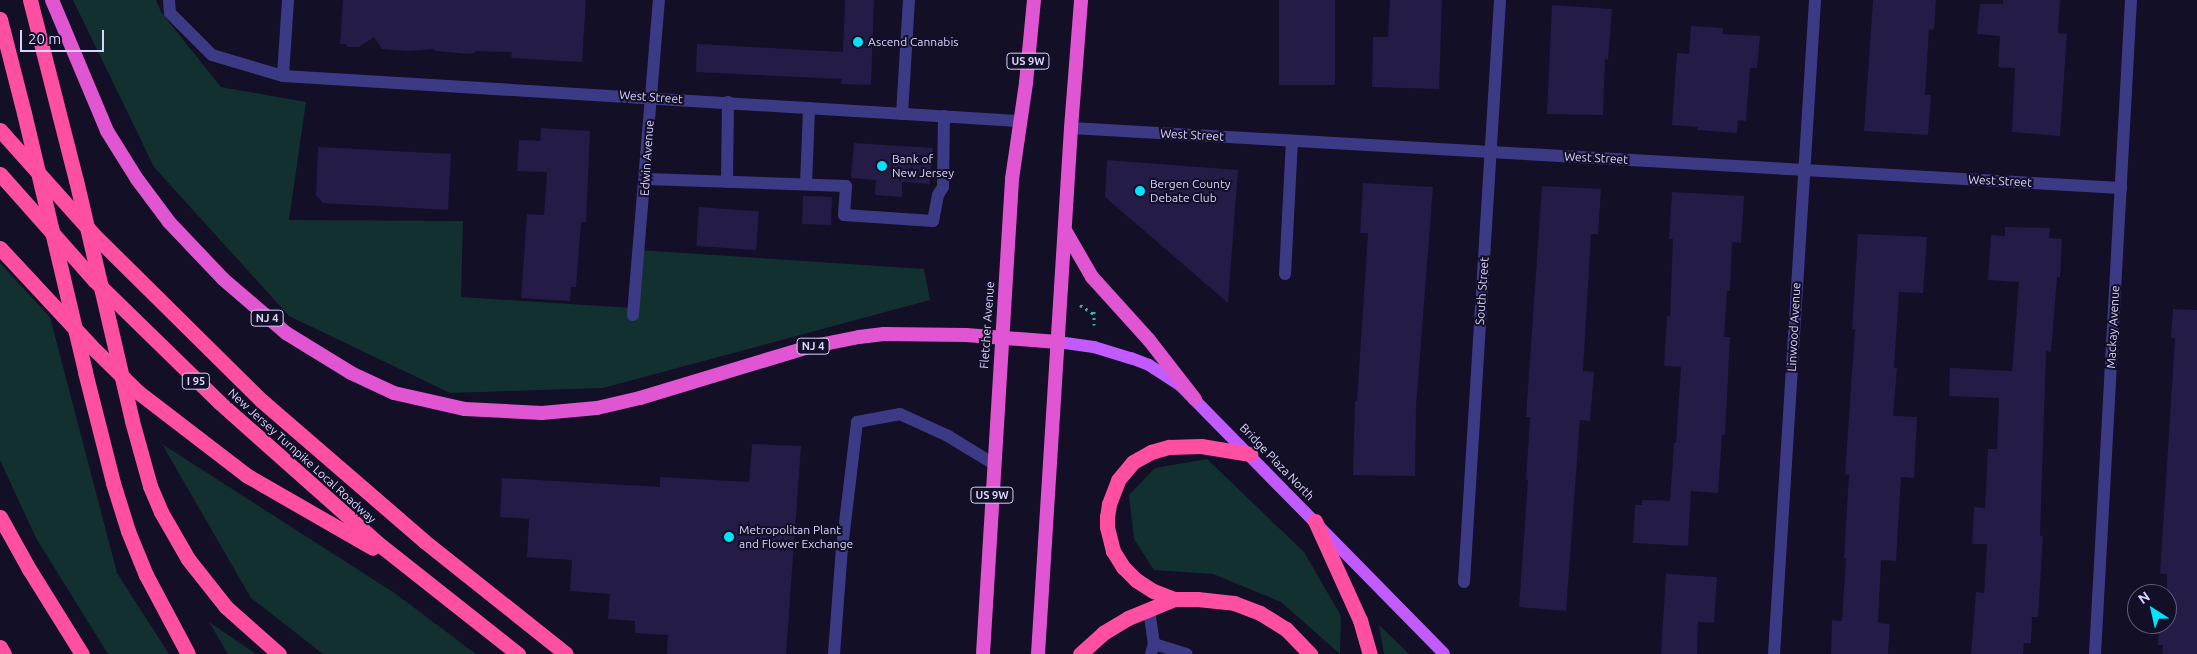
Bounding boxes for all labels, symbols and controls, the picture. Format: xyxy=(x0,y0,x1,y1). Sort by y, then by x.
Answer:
scale bar xyxy=(22,20,106,52)
text: 20 m xyxy=(28,30,61,47)
place label: Ascend Cannabis xyxy=(868,35,959,49)
marker: Ascend Cannabis xyxy=(852,36,864,48)
road number: US 9W xyxy=(1006,52,1050,70)
street label: West Street xyxy=(619,88,683,106)
street label: Edwin Avenue xyxy=(637,120,657,196)
street label: West Street xyxy=(1160,126,1224,144)
street label: West Street xyxy=(1564,149,1628,167)
place label: Bank of New Jersey xyxy=(892,152,954,180)
marker: Bank of New Jersey xyxy=(876,160,888,172)
street label: West Street xyxy=(1968,172,2032,190)
place label: Bergen County Debate Club xyxy=(1150,177,1230,205)
marker: Bergen County Debate Club xyxy=(1134,185,1146,197)
street label: South Street xyxy=(1472,257,1492,325)
street label: Fletcher Avenue xyxy=(977,281,997,369)
street label: Linwood Avenue xyxy=(1784,282,1804,372)
street label: Mackay Avenue xyxy=(2104,285,2122,369)
road number: NJ 4 xyxy=(250,310,284,326)
road number: NJ 4 xyxy=(796,338,830,354)
road number: I 95 xyxy=(181,372,211,390)
street label: New Jersey Turnpike Local Roadway xyxy=(225,386,379,526)
street label: Bridge Plaza North xyxy=(1237,421,1317,503)
road number: US 9W xyxy=(970,486,1014,504)
place label: Metropolitan Plant and Flower Exchange xyxy=(739,523,853,551)
marker: Metropolitan Plant and Flower Exchange xyxy=(723,531,735,543)
north arrow xyxy=(2127,584,2177,634)
text: N xyxy=(2135,588,2153,607)

